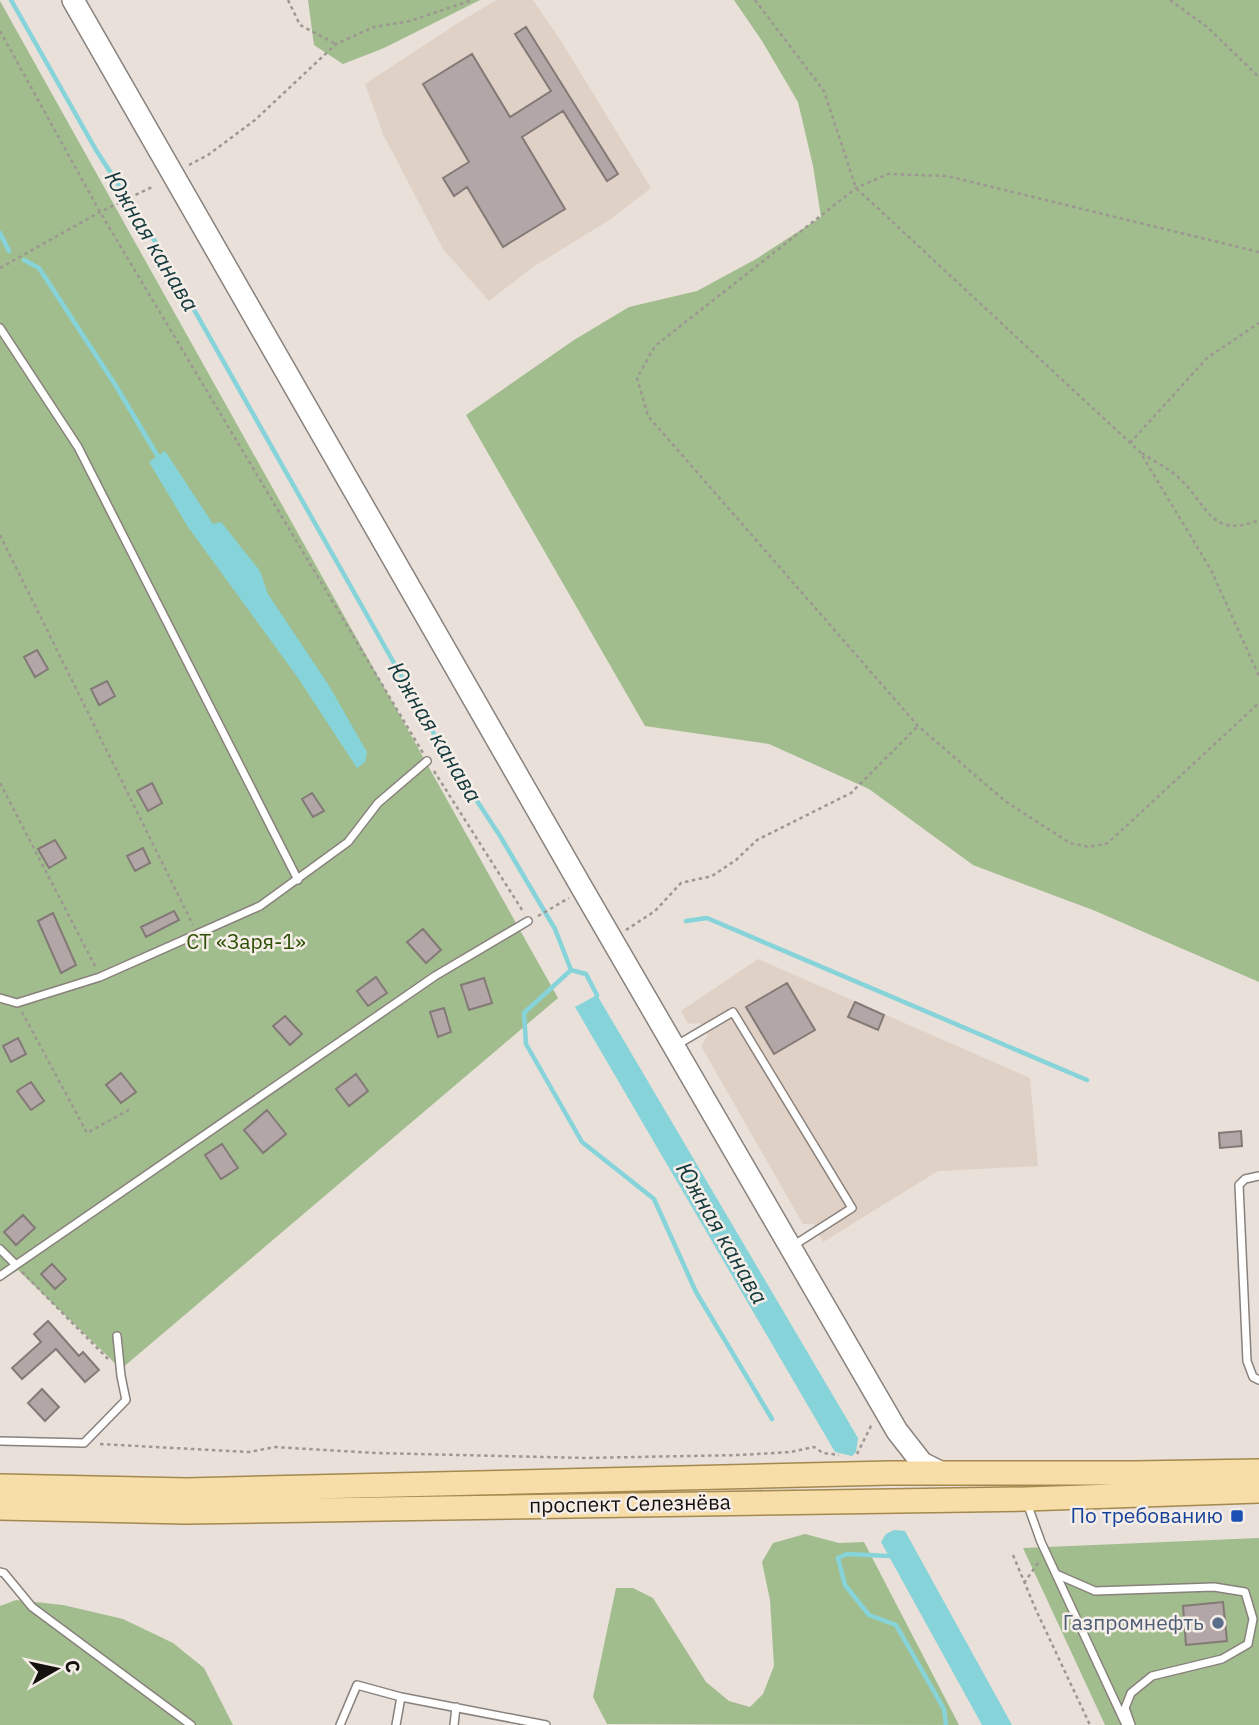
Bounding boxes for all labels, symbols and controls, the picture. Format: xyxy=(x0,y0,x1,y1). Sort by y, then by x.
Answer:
water label: Южная канава xyxy=(99,164,207,317)
water label: Южная канава xyxy=(382,655,490,808)
park label: СТ «Заря-1» xyxy=(186,927,306,955)
water label: Южная канава xyxy=(670,1156,776,1309)
street label: проспект Селезнёва xyxy=(529,1487,731,1519)
place label: По требованию xyxy=(1070,1501,1223,1529)
marker: По требованию xyxy=(1229,1508,1245,1524)
place label: Газпромнефть xyxy=(1063,1608,1204,1636)
marker: Газпромнефть xyxy=(1210,1615,1226,1631)
north arrow xyxy=(21,1634,91,1704)
text: С xyxy=(60,1658,86,1674)

